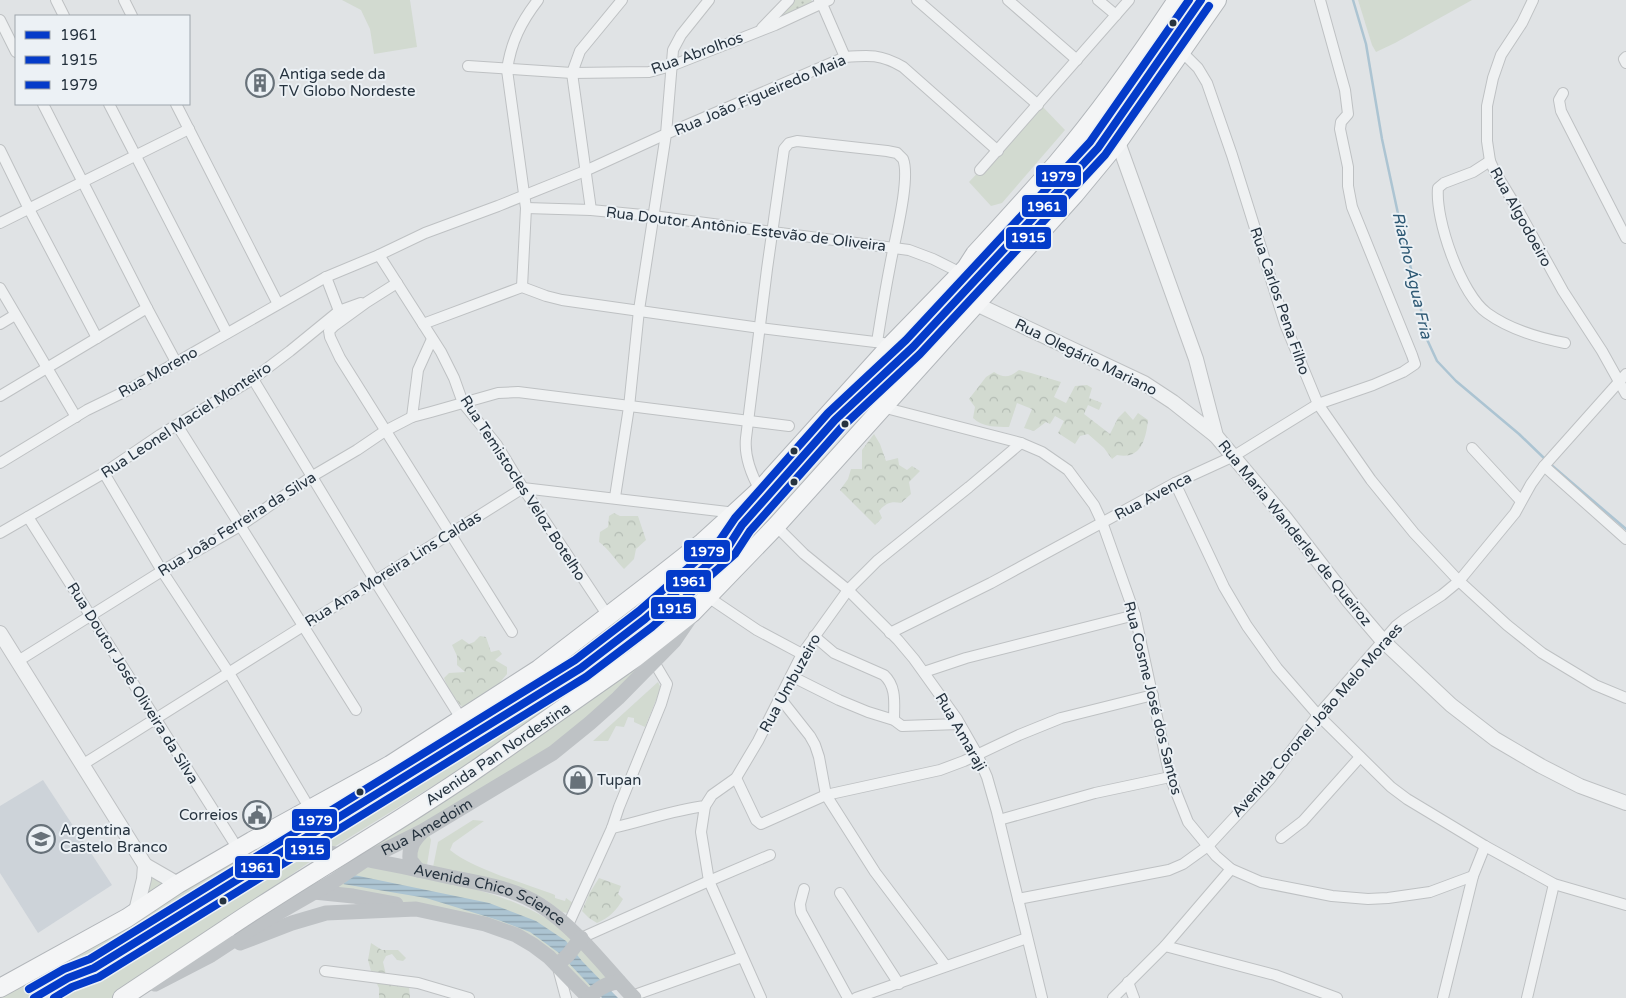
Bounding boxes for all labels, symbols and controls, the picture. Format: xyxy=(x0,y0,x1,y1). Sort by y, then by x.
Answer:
legend xyxy=(15,15,190,105)
unlabelled marker xyxy=(1168,18,1178,28)
text: 1961 xyxy=(60,26,98,44)
street label: Rua Abrolhos xyxy=(649,28,745,78)
text: 1915 xyxy=(60,51,98,69)
street label: Rua João Figueiredo Maia xyxy=(671,51,849,139)
place label: Antiga sede da TV Globo Nordeste xyxy=(279,65,415,100)
building icon: Antiga sede da TV Globo Nordeste xyxy=(245,68,275,98)
text: 1979 xyxy=(60,76,98,94)
line badge: 1979 xyxy=(1035,164,1082,188)
street label: Rua Algodoeiro xyxy=(1486,164,1556,270)
text: 1979 xyxy=(1040,168,1076,185)
line badge: 1961 xyxy=(1021,194,1068,218)
text: 1961 xyxy=(1026,198,1062,215)
street label: Rua Doutor Antônio Estevão de Oliveira xyxy=(605,203,887,255)
water label: Riacho Água Fria xyxy=(1388,210,1437,342)
street label: Rua Carlos Pena Filho xyxy=(1246,225,1314,377)
line badge: 1915 xyxy=(1005,226,1052,250)
text: 1915 xyxy=(1010,229,1046,246)
street label: Rua Olegário Mariano xyxy=(1012,315,1160,399)
street label: Rua Moreno xyxy=(115,343,201,401)
street label: Rua Leonel Maciel Monteiro xyxy=(98,358,274,482)
street label: Rua Temistocles Veloz Botelho xyxy=(456,392,590,584)
unlabelled marker xyxy=(840,419,850,429)
street label: Rua Maria Wanderley de Queiroz xyxy=(1214,436,1376,630)
unlabelled marker xyxy=(789,446,799,456)
street label: Rua João Ferreira da Silva xyxy=(155,468,319,580)
street label: Rua Avenca xyxy=(1111,468,1195,524)
unlabelled marker xyxy=(789,477,799,487)
street label: Rua Ana Moreira Lins Caldas xyxy=(302,507,484,631)
line badge: 1979 xyxy=(683,539,731,563)
text: 1979 xyxy=(689,543,725,560)
line badge: 1961 xyxy=(665,569,712,593)
text: 1961 xyxy=(671,573,707,590)
street label: Rua Doutor José Oliveira da Silva xyxy=(63,579,203,787)
line badge: 1915 xyxy=(650,596,697,620)
street label: Rua Cosme José dos Santos xyxy=(1120,599,1186,797)
text: 1915 xyxy=(656,600,692,617)
street label: Avenida Coronel João Melo Moraes xyxy=(1228,619,1406,821)
street label: Rua Umbuzeiro xyxy=(755,631,825,735)
street label: Rua Amaraji xyxy=(931,690,991,774)
street label: Avenida Pan Nordestina xyxy=(422,699,574,809)
shop icon: Tupan xyxy=(563,765,593,795)
place label: Tupan xyxy=(597,771,641,789)
unlabelled marker xyxy=(355,787,365,797)
street label: Rua Amedoim xyxy=(378,795,476,860)
public building icon: Correios xyxy=(242,800,272,830)
place label: Correios xyxy=(179,806,238,824)
line badge: 1979 xyxy=(291,808,338,832)
text: 1979 xyxy=(297,812,333,829)
place label: Argentina Castelo Branco xyxy=(60,821,168,856)
school or university icon: Argentina Castelo Branco xyxy=(26,824,56,854)
line badge: 1915 xyxy=(284,837,331,861)
text: 1915 xyxy=(289,841,325,858)
line badge: 1961 xyxy=(234,855,281,879)
text: 1961 xyxy=(239,859,275,876)
street label: Avenida Chico Science xyxy=(412,860,569,930)
unlabelled marker xyxy=(218,896,228,906)

